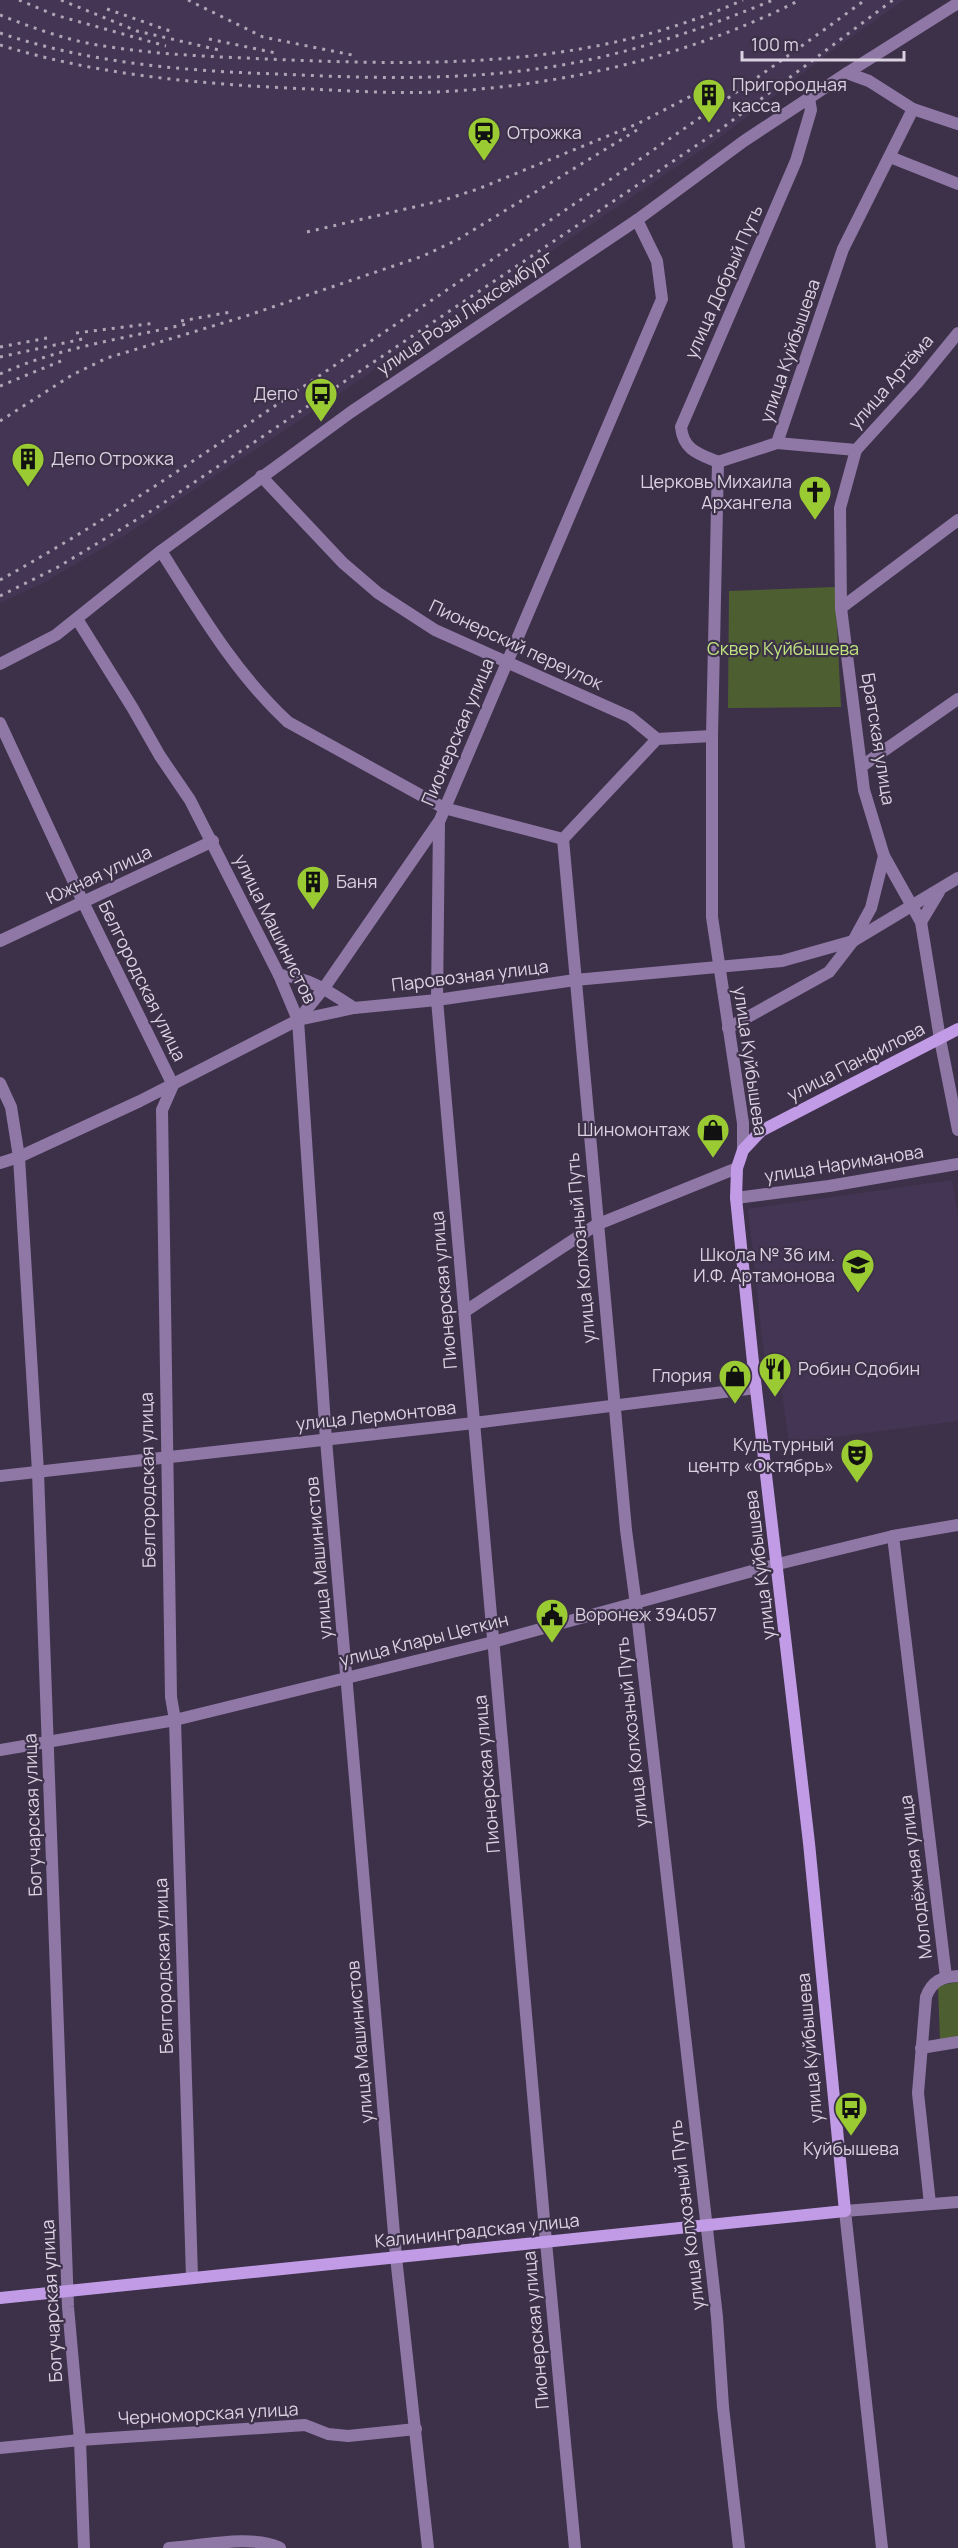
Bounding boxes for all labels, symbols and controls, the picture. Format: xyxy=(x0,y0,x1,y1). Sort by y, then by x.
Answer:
scale bar xyxy=(742,24,904,62)
text: 100 m xyxy=(751,32,799,56)
place label: Пригородная касса xyxy=(732,72,847,117)
building icon: Пригородная касса xyxy=(691,77,727,124)
station icon: Отрожка xyxy=(466,115,502,162)
place label: Отрожка xyxy=(507,120,582,144)
street label: улица Добрый Путь xyxy=(678,201,768,362)
street label: улица Розы Люксембург xyxy=(372,244,557,380)
street label: улица Куйбышева xyxy=(753,276,825,426)
street label: улица Артёма xyxy=(842,329,938,434)
bus stop icon: Депо xyxy=(303,376,339,423)
place label: Депо xyxy=(253,381,298,405)
building icon: Депо Отрожка xyxy=(10,441,46,488)
place label: Депо Отрожка xyxy=(51,446,174,470)
place label: Церковь Михаила Архангела xyxy=(641,469,792,514)
church icon: Церковь Михаила Архангела xyxy=(797,474,833,521)
street label: Пионерский переулок xyxy=(426,593,608,695)
park label: Сквер Куйбышева xyxy=(707,636,859,660)
street label: Пионерская улица xyxy=(415,654,499,809)
street label: Братская улица xyxy=(857,671,901,807)
street label: Южная улица xyxy=(42,839,155,909)
street label: улица Машинистов xyxy=(229,850,323,1008)
building icon: Баня xyxy=(295,864,331,911)
place label: Баня xyxy=(336,869,377,893)
street label: Белгородская улица xyxy=(94,896,192,1065)
street label: Паровозная улица xyxy=(390,953,550,997)
street label: улица Куйбышева xyxy=(729,985,773,1137)
street label: улица Панфилова xyxy=(783,1016,928,1106)
shop icon: Шиномонтаж xyxy=(695,1112,731,1159)
place label: Шиномонтаж xyxy=(577,1117,690,1141)
street label: улица Нариманова xyxy=(762,1139,925,1187)
street label: улица Колхозный Путь xyxy=(560,1152,600,1344)
street label: Пионерская улица xyxy=(424,1210,462,1370)
place label: Школа № 36 им. И.Ф. Артамонова xyxy=(693,1242,835,1287)
school or university icon: Школа № 36 им. И.Ф. Артамонова xyxy=(840,1247,876,1294)
restaurant icon: Робин Сдобин xyxy=(757,1351,793,1398)
place label: Робин Сдобин xyxy=(798,1356,920,1380)
shop icon: Глория xyxy=(717,1358,753,1405)
place label: Глория xyxy=(652,1363,712,1387)
street label: Белгородская улица xyxy=(133,1392,161,1568)
street label: улица Лермонтова xyxy=(294,1395,457,1435)
place label: Культурный центр «Октябрь» xyxy=(688,1432,834,1477)
theatre icon: Культурный центр «Октябрь» xyxy=(839,1437,875,1484)
street label: улица Машинистов xyxy=(299,1475,337,1640)
street label: улица Куйбышева xyxy=(738,1489,780,1641)
public building icon: Воронеж 394057 xyxy=(534,1597,570,1644)
place label: Воронеж 394057 xyxy=(575,1602,717,1626)
street label: улица Клары Цеткин xyxy=(337,1606,511,1672)
street label: улица Колхозный Путь xyxy=(609,1636,653,1829)
street label: Пионерская улица xyxy=(467,1694,505,1854)
street label: Богучарская улица xyxy=(17,1733,47,1897)
street label: Молодёжная улица xyxy=(893,1794,937,1961)
street label: Белгородская улица xyxy=(148,1878,178,2054)
street label: улица Машинистов xyxy=(340,1959,378,2124)
street label: улица Куйбышева xyxy=(790,1972,828,2124)
bus stop icon: Куйбышева xyxy=(833,2090,869,2137)
street label: улица Колхозный Путь xyxy=(662,2119,710,2312)
place label: Куйбышева xyxy=(803,2136,899,2160)
street label: Калининградская улица xyxy=(373,2207,581,2253)
street label: Богучарская улица xyxy=(35,2219,67,2383)
street label: Пионерская улица xyxy=(516,2250,554,2410)
street label: Черноморская улица xyxy=(117,2396,299,2430)

